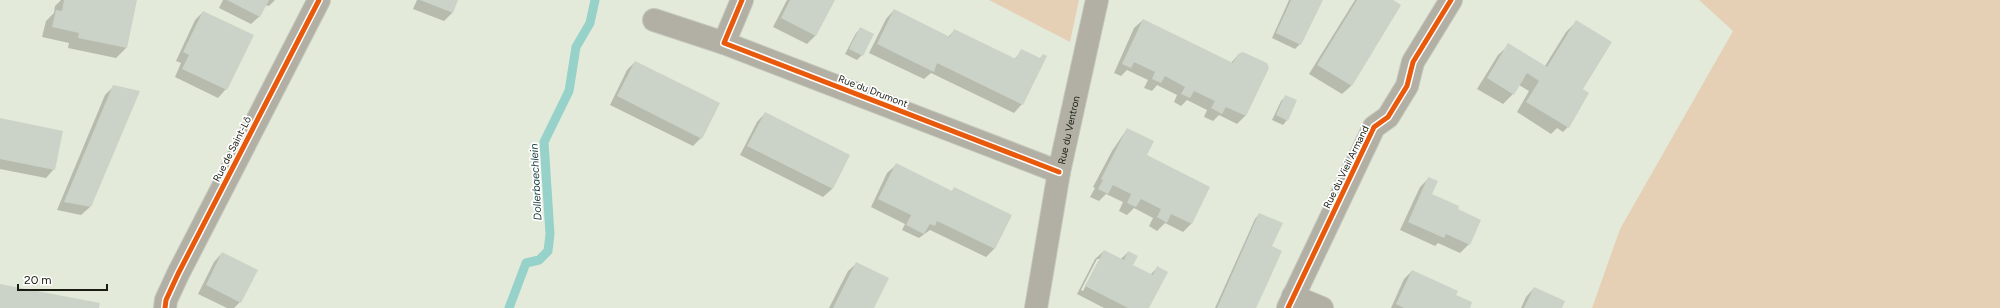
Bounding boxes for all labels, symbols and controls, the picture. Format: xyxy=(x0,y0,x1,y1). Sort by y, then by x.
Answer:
street label: Rue du Drumont xyxy=(837,72,910,110)
street label: Rue du Ventron xyxy=(1054,94,1082,165)
street label: Rue de Saint-Lô xyxy=(210,114,254,184)
street label: Rue du Vieil Armand xyxy=(1320,123,1372,211)
water label: Dollerbaechlein xyxy=(527,143,545,221)
scale bar xyxy=(18,266,107,292)
text: 20 m xyxy=(24,273,52,287)

